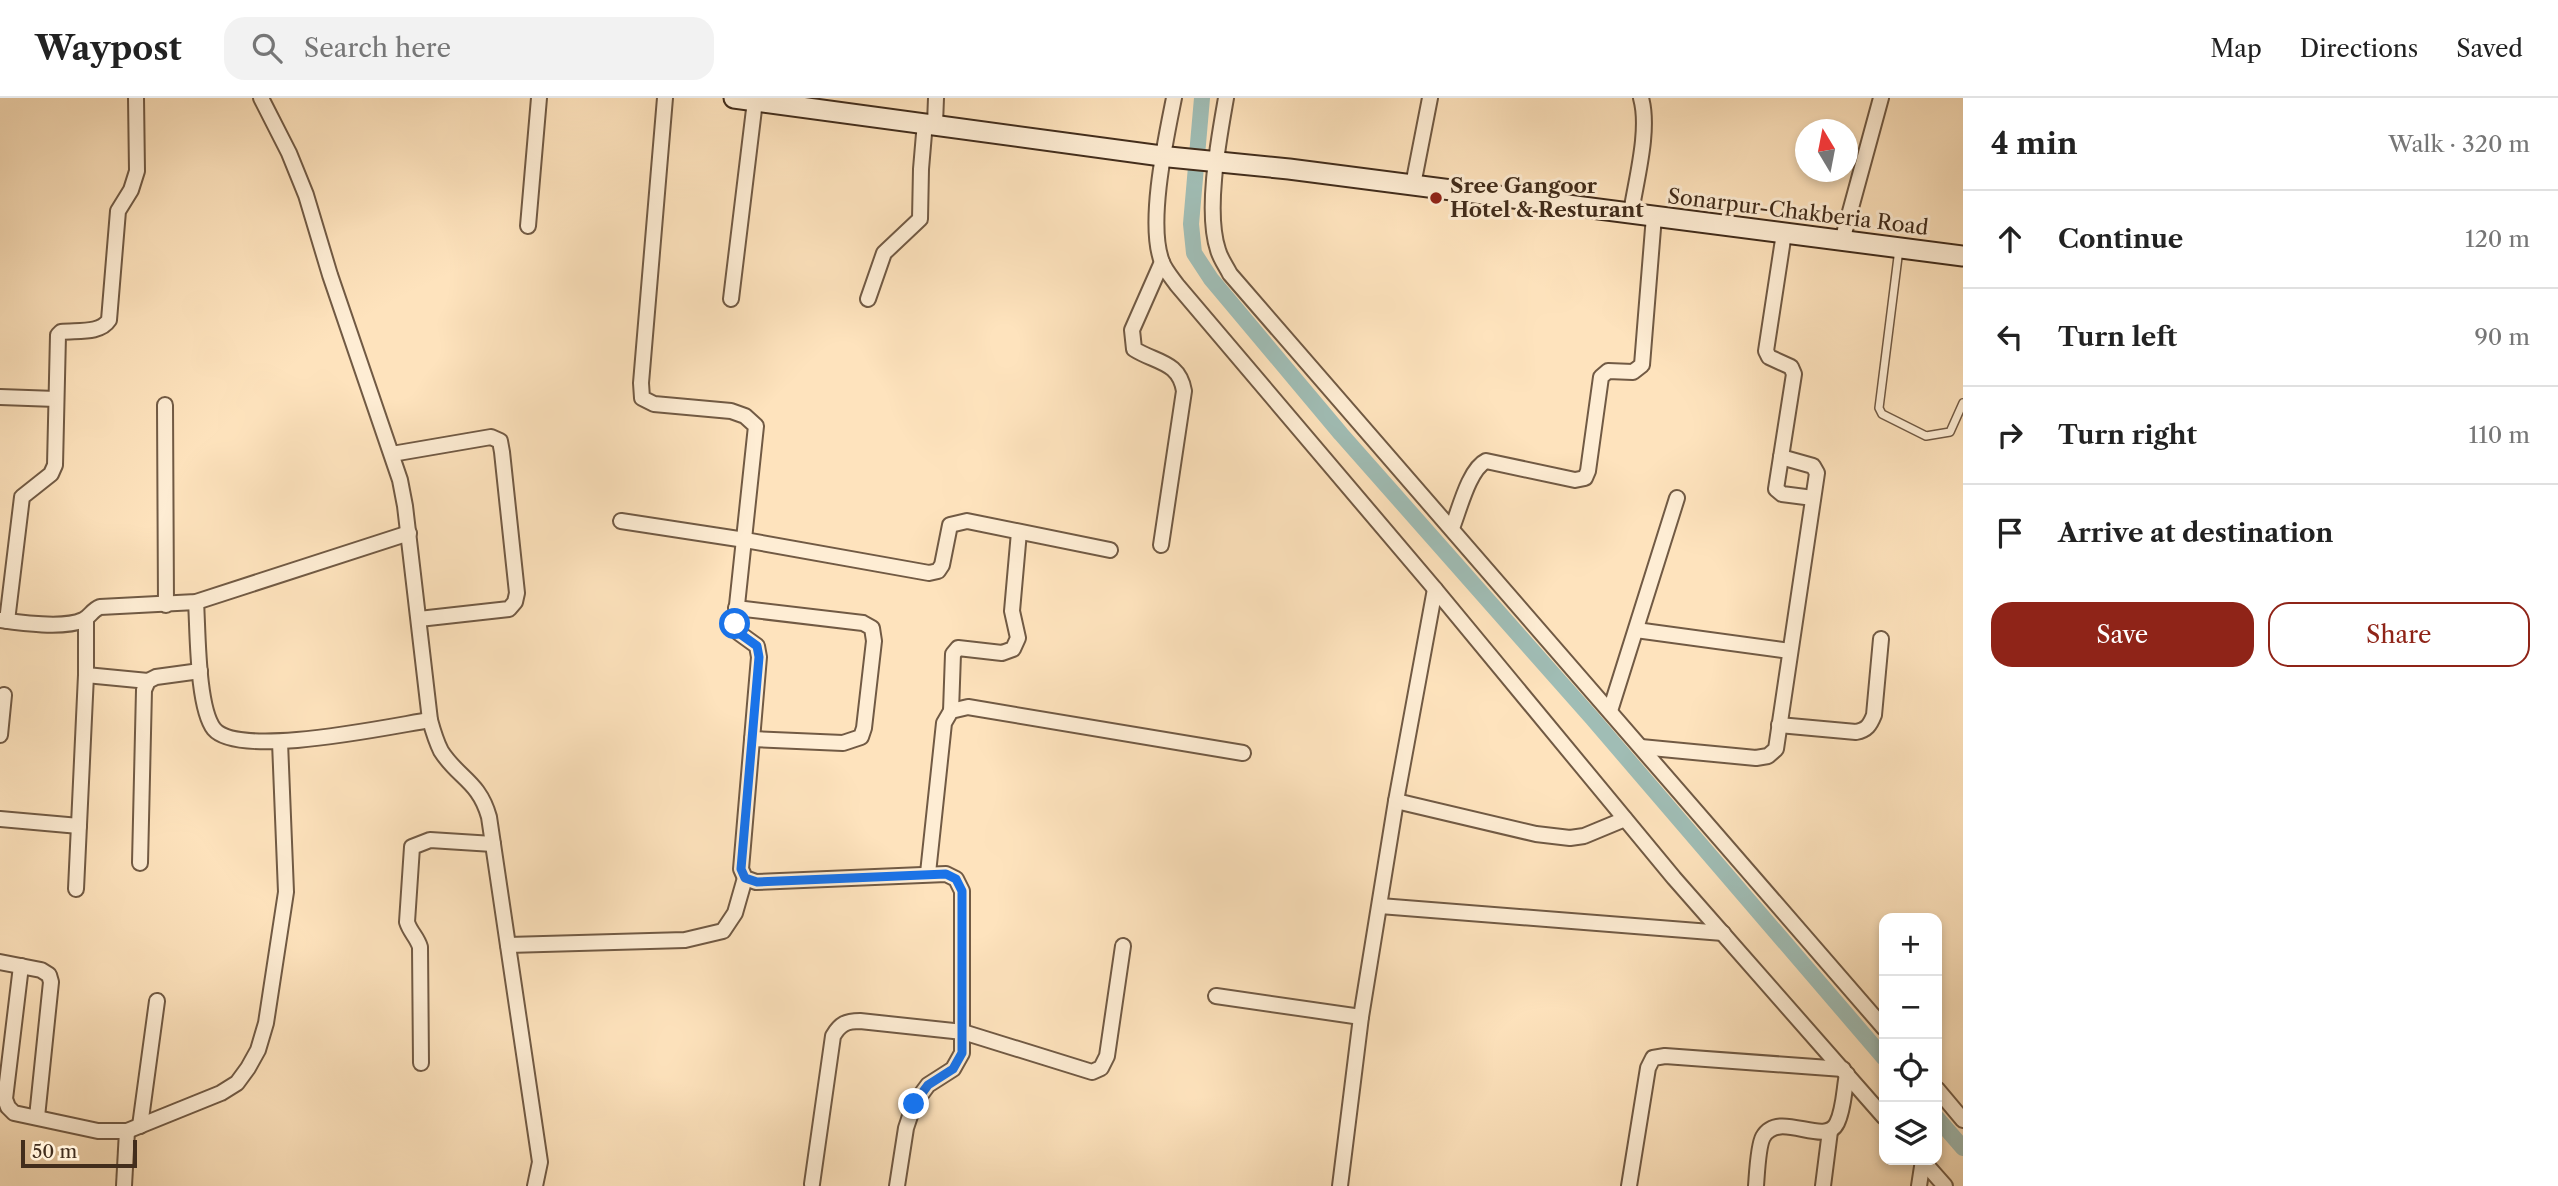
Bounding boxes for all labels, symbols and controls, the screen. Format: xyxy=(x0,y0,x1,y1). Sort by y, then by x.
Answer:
search box xyxy=(224,17,714,80)
text: Waypost xyxy=(35,28,182,69)
icon: search xyxy=(248,29,286,67)
text: Search here xyxy=(304,32,451,64)
text: Map xyxy=(2210,34,2262,63)
text: Directions xyxy=(2300,34,2418,63)
text: Saved xyxy=(2456,34,2523,63)
north arrow xyxy=(1795,119,1858,182)
text: 4 min xyxy=(1991,125,2077,162)
text: Walk · 320 m xyxy=(2388,130,2530,158)
place label: Sree Gangoor Hotel & Resturant xyxy=(1450,173,1644,222)
street label: Sonarpur-Chakberia Road xyxy=(1666,183,1930,240)
marker: Sree Gangoor Hotel & Resturant xyxy=(1428,190,1444,206)
icon: ahead xyxy=(1991,220,2029,258)
text: Continue xyxy=(2058,223,2183,255)
text: 120 m xyxy=(2465,225,2530,253)
icon: left xyxy=(1991,318,2029,356)
text: Turn left xyxy=(2058,321,2177,353)
text: 90 m xyxy=(2474,323,2530,351)
icon: right xyxy=(1991,416,2029,454)
text: Turn right xyxy=(2058,419,2197,451)
text: 110 m xyxy=(2469,421,2530,449)
icon: arrive xyxy=(1991,514,2029,552)
text: Arrive at destination xyxy=(2058,517,2333,549)
button: Save xyxy=(1991,602,2254,667)
button: Share xyxy=(2268,602,2530,667)
route start xyxy=(719,608,750,639)
map controls xyxy=(1879,913,1942,1165)
button: + xyxy=(1879,913,1942,976)
button: − xyxy=(1879,976,1942,1039)
button: locate xyxy=(1879,1039,1942,1102)
route end xyxy=(898,1088,929,1119)
button: layers xyxy=(1879,1102,1942,1165)
scale bar xyxy=(21,1137,136,1169)
text: 50 m xyxy=(32,1140,77,1163)

